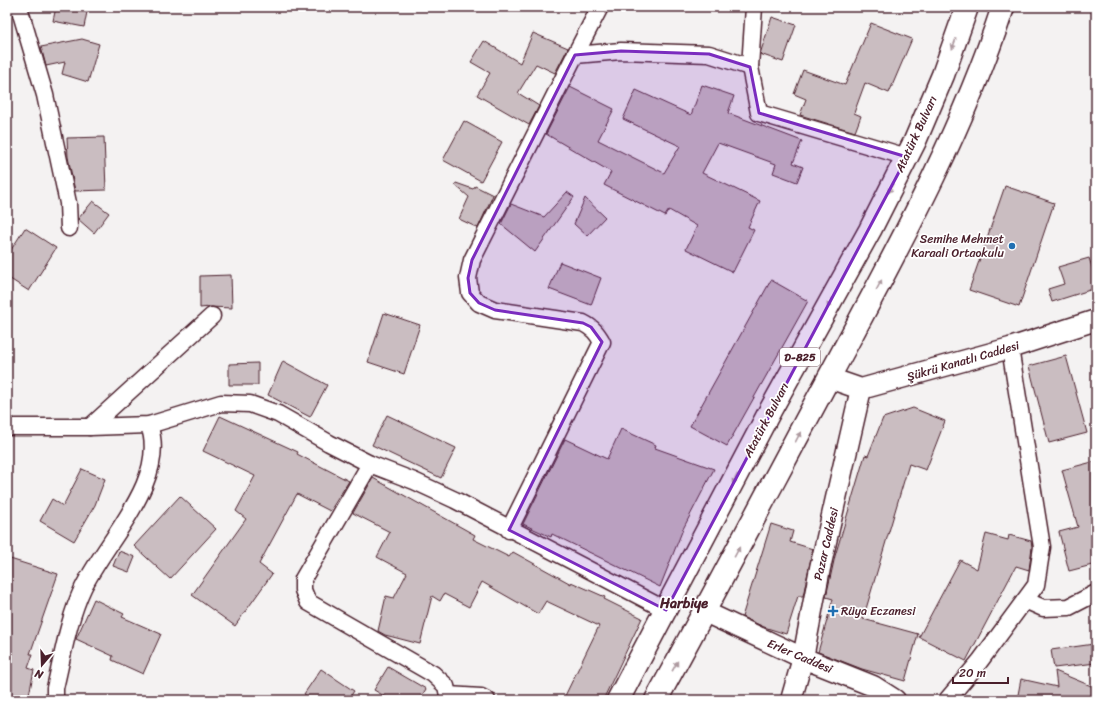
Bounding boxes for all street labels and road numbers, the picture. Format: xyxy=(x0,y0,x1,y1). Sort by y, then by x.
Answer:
street label: Atatürk Bulvarı xyxy=(888,92,943,177)
street label: Şükrü Kanatlı Caddesi xyxy=(904,334,1023,388)
road number: D-825 xyxy=(780,348,820,366)
street label: Atatürk Bulvarı xyxy=(736,378,795,462)
street label: Pazar Caddesi xyxy=(807,505,845,583)
street label: Erler Caddesi xyxy=(764,632,837,680)

